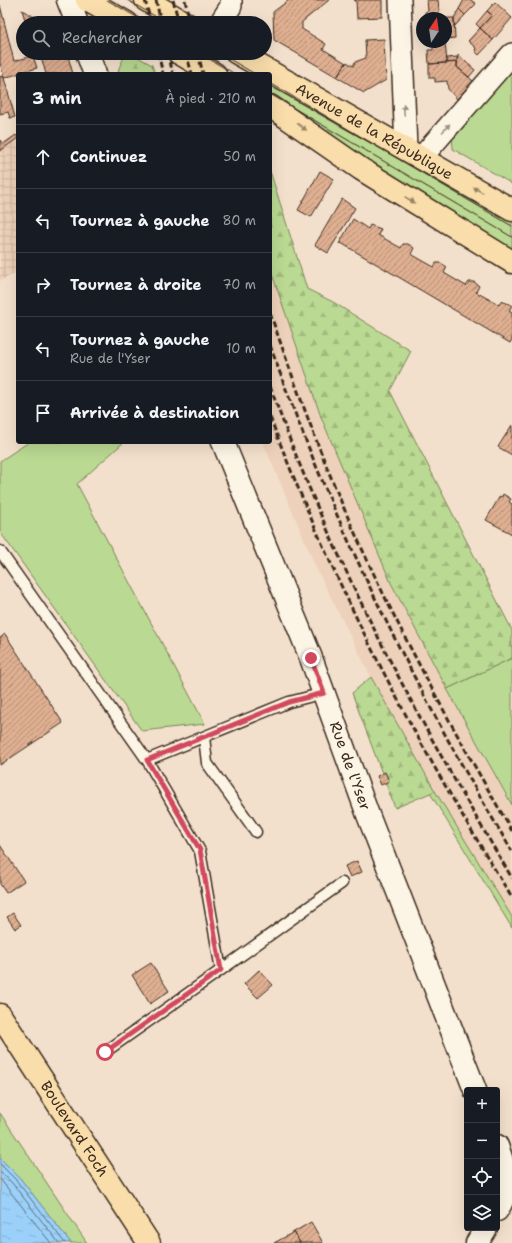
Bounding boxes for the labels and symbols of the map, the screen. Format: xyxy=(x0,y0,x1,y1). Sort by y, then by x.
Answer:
north arrow xyxy=(416,12,452,48)
street label: Avenue de la République xyxy=(292,78,457,184)
one-way arrow xyxy=(401,103,407,116)
one-way arrow xyxy=(297,123,308,132)
one-way arrow xyxy=(441,124,450,133)
one-way arrow xyxy=(472,187,484,194)
one-way arrow xyxy=(404,196,416,203)
route end xyxy=(302,649,320,667)
street label: Rue de l'Yser xyxy=(325,719,375,813)
route start xyxy=(96,1043,114,1061)
street label: Boulevard Foch xyxy=(36,1077,113,1181)

